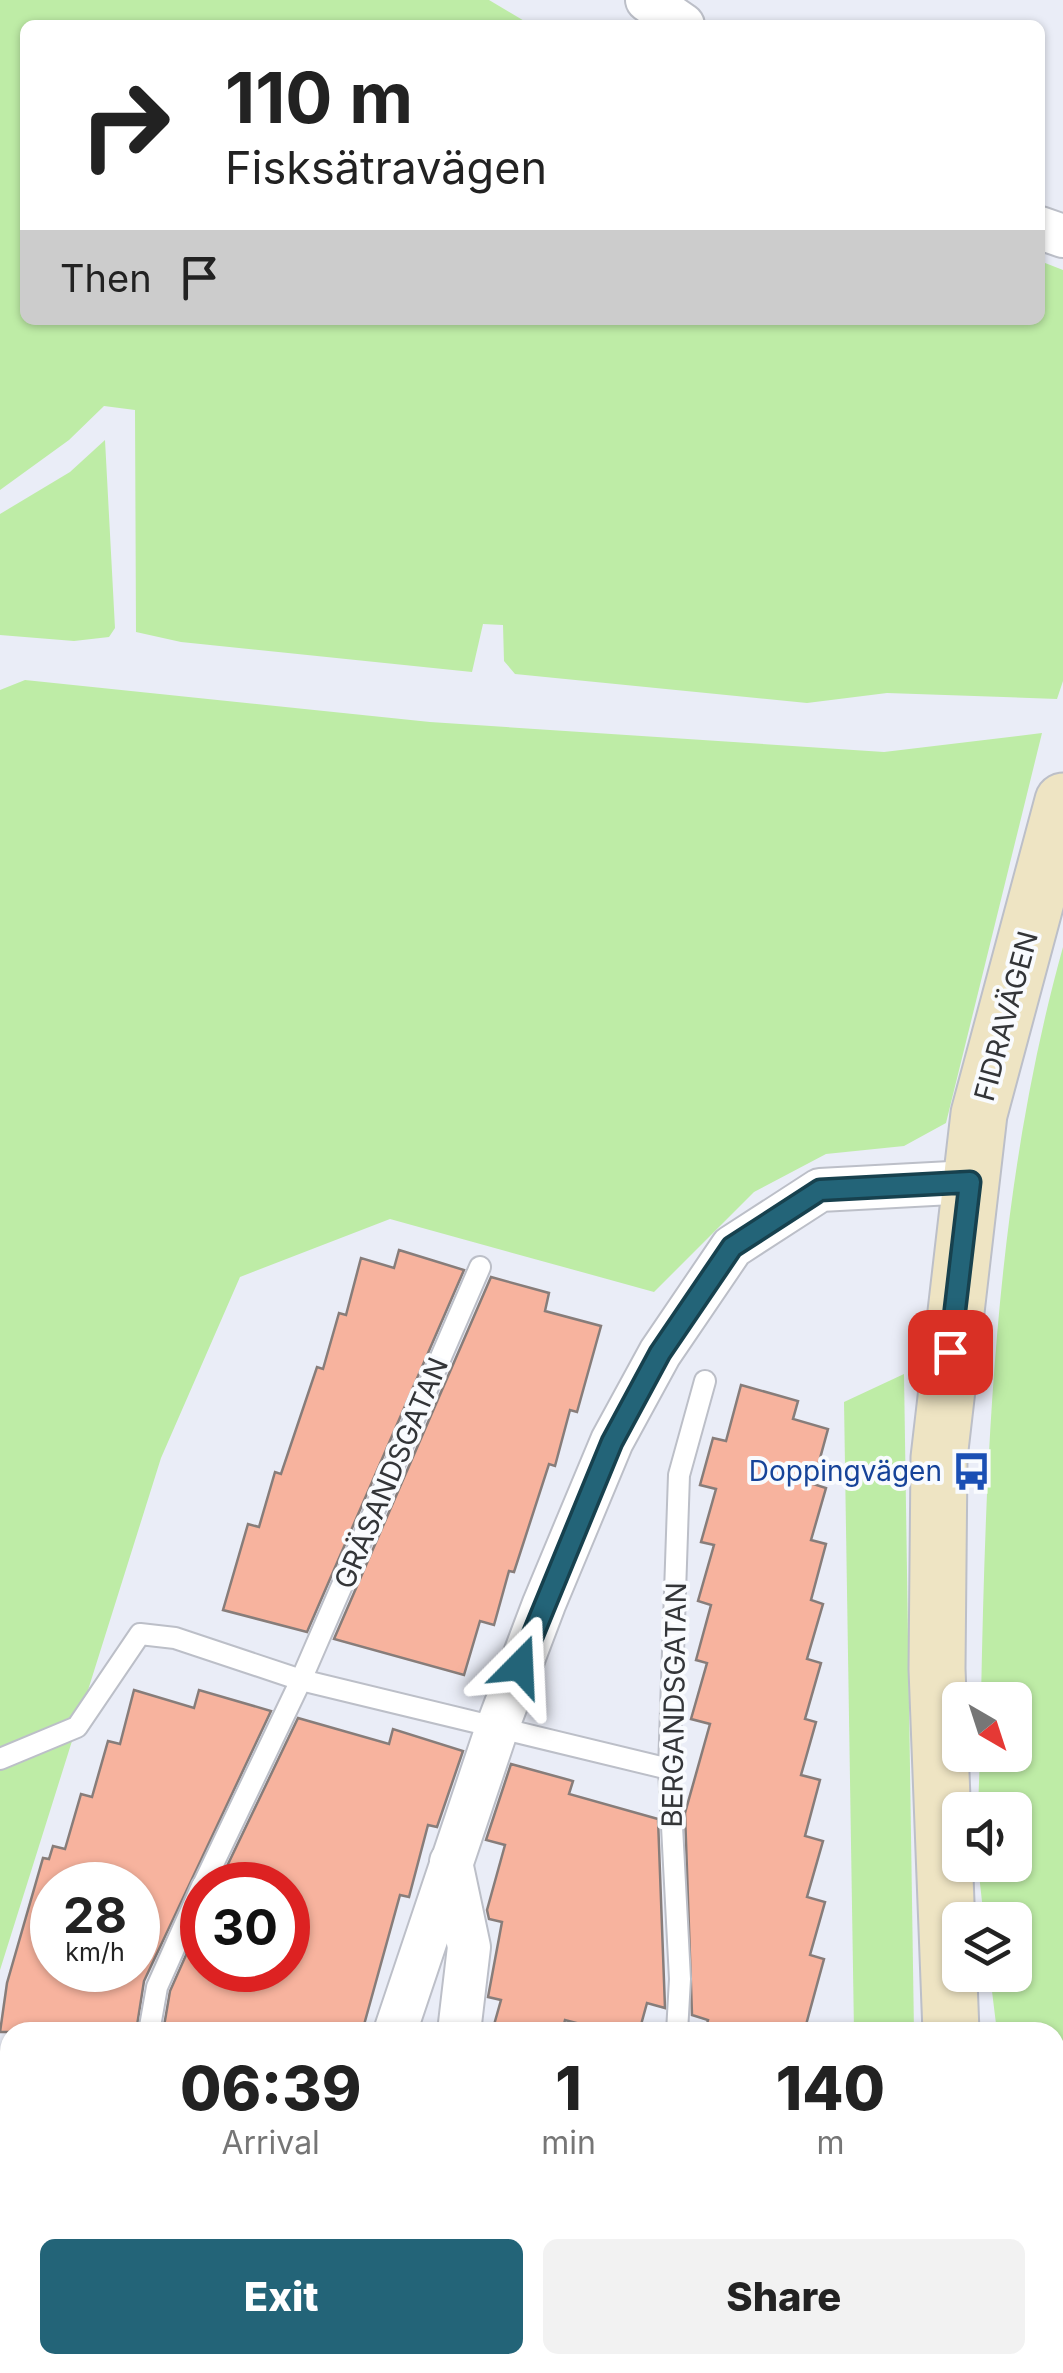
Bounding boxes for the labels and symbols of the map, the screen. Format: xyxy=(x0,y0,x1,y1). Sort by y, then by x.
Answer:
street label: FIDRAVÄGEN xyxy=(967,927,1045,1105)
pin xyxy=(908,1310,993,1395)
street label: GRÄSANDSGATAN xyxy=(327,1352,455,1594)
bus stop icon: Doppingvägen xyxy=(951,1450,993,1492)
place label: Doppingvägen xyxy=(749,1454,942,1488)
street label: BERGANDSGATAN xyxy=(655,1582,693,1828)
position arrow xyxy=(468,1614,572,1718)
north arrow xyxy=(942,1682,1032,1772)
speed limit sign: 30 xyxy=(180,1862,310,1992)

